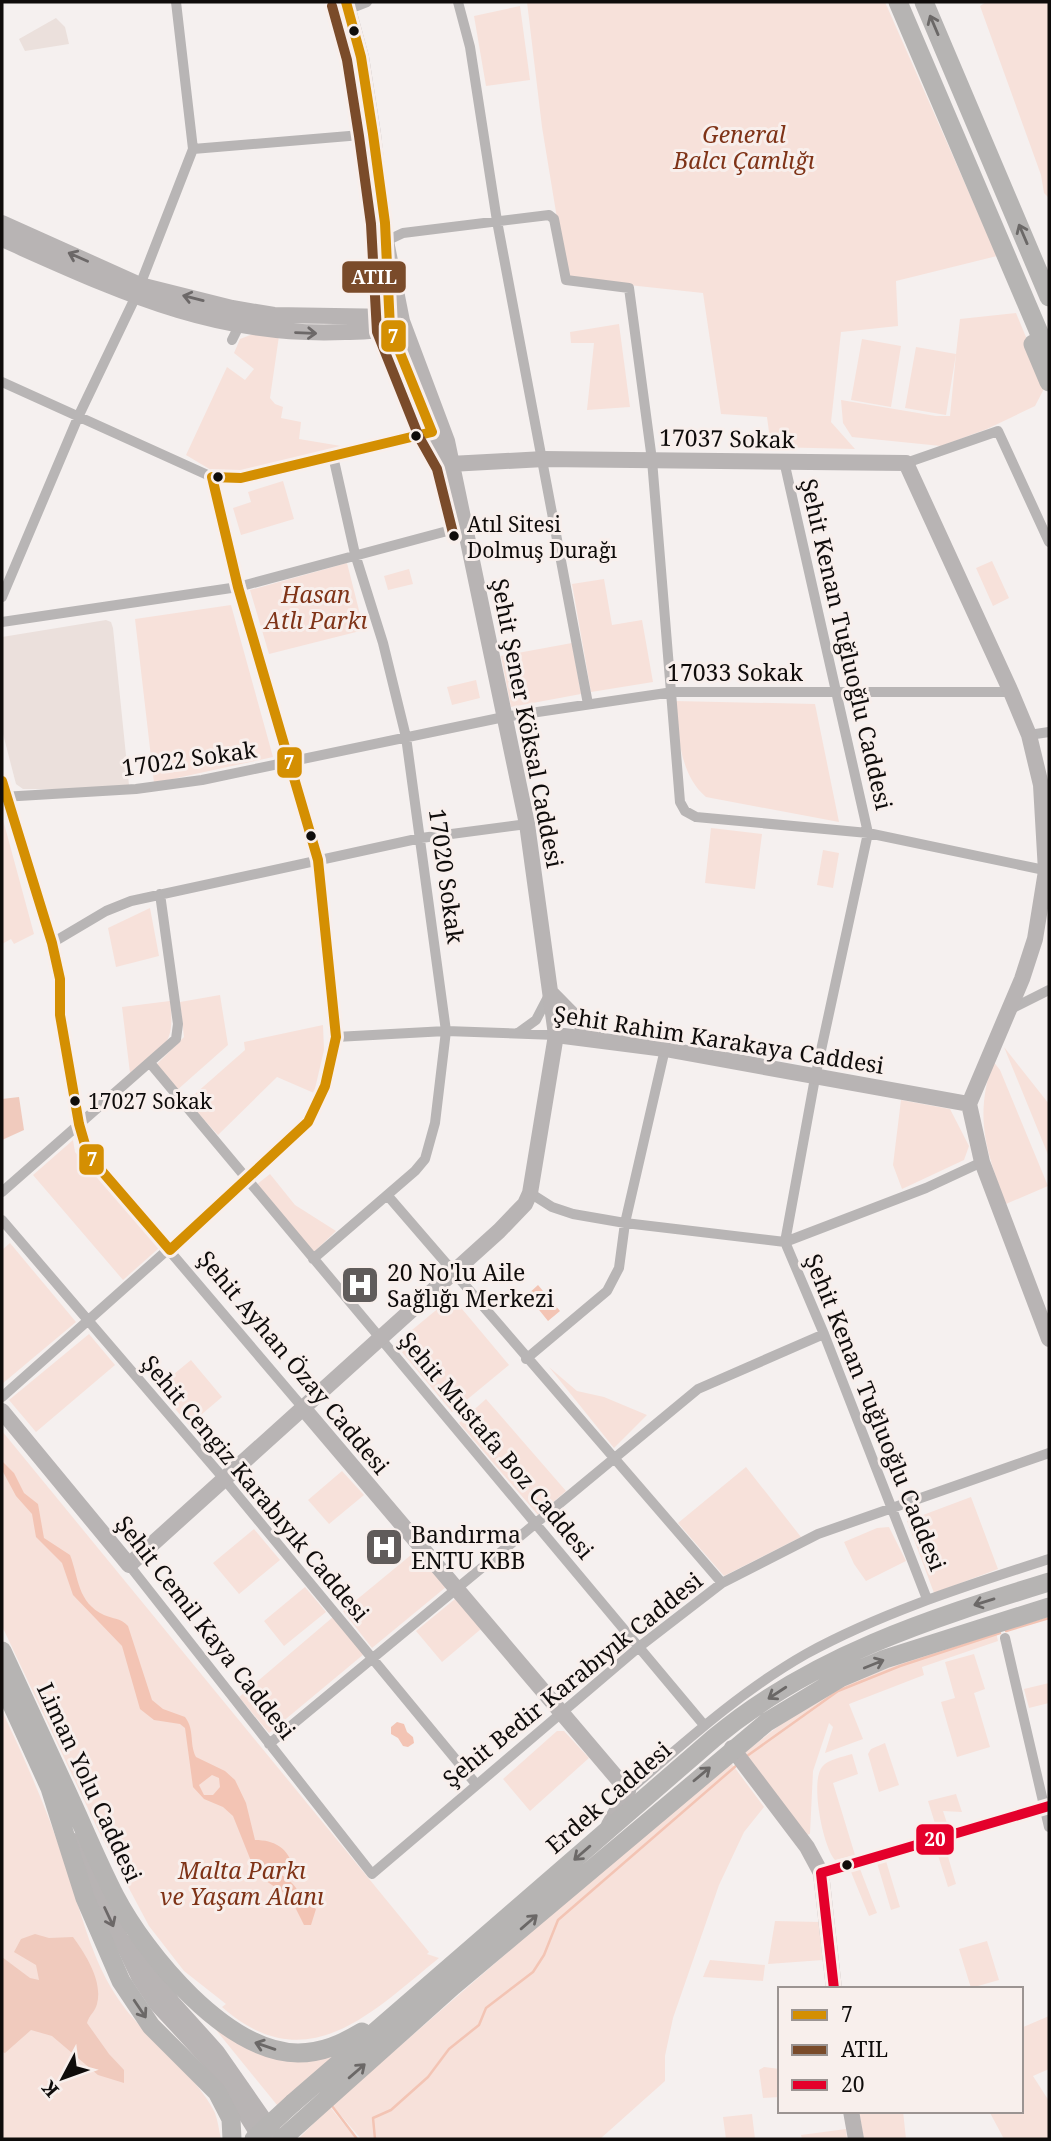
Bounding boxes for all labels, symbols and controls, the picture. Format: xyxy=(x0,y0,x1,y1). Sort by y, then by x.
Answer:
one-way arrow xyxy=(926,15,939,36)
unlabelled marker xyxy=(347,24,361,38)
park label: General Balcı Çamlığı xyxy=(672,118,815,176)
one-way arrow xyxy=(1015,224,1028,246)
one-way arrow xyxy=(67,250,89,263)
line badge: ATIL xyxy=(341,260,407,294)
text: ATIL xyxy=(351,264,397,290)
one-way arrow xyxy=(183,291,205,304)
line badge: 7 xyxy=(380,319,407,353)
text: 7 xyxy=(388,323,398,349)
one-way arrow xyxy=(295,326,318,339)
street label: 17037 Sokak xyxy=(659,421,796,455)
unlabelled marker xyxy=(409,429,423,443)
unlabelled marker xyxy=(211,470,225,484)
street label: Şehit Kenan Tuğluoğlu Caddesi xyxy=(793,475,901,813)
place label: Atıl Sitesi Dolmuş Durağı xyxy=(467,510,617,564)
marker: Atıl Sitesi Dolmuş Durağı xyxy=(447,529,461,543)
street label: Şehit Şener Köksal Caddesi xyxy=(484,576,572,871)
park label: Hasan Atlı Parkı xyxy=(262,578,368,636)
street label: 17033 Sokak xyxy=(667,656,803,688)
street label: 17022 Sokak xyxy=(119,733,259,783)
line badge: 7 xyxy=(276,746,303,779)
text: 7 xyxy=(284,749,294,775)
street label: 17020 Sokak xyxy=(422,806,472,946)
unlabelled marker xyxy=(304,829,318,843)
street label: Şehit Rahim Karakaya Caddesi xyxy=(551,997,887,1081)
place label: 17027 Sokak xyxy=(88,1087,213,1115)
marker: 17027 Sokak xyxy=(68,1094,82,1108)
line badge: 7 xyxy=(78,1143,105,1176)
text: 7 xyxy=(87,1146,97,1172)
street label: Şehit Ayhan Özay Caddesi xyxy=(191,1243,398,1481)
street label: Şehit Kenan Tuğluoğlu Caddesi xyxy=(798,1249,955,1576)
place label: 20 No'lu Aile Sağlığı Merkezi xyxy=(387,1256,555,1314)
hospital icon: 20 No'lu Aile Sağlığı Merkezi xyxy=(339,1264,381,1306)
street label: Şehit Mustafa Boz Caddesi xyxy=(392,1325,602,1566)
street label: Şehit Cengiz Karabıyık Caddesi xyxy=(135,1348,377,1628)
street label: Şehit Cemil Kaya Caddesi xyxy=(109,1509,304,1746)
place label: Bandırma ENTU KBB xyxy=(411,1518,526,1576)
hospital icon: Bandırma ENTU KBB xyxy=(363,1526,405,1568)
street label: Şehit Bedir Karabıyık Caddesi xyxy=(435,1564,709,1794)
one-way arrow xyxy=(973,1597,995,1610)
one-way arrow xyxy=(863,1656,885,1669)
street label: Liman Yolu Caddesi xyxy=(30,1677,150,1887)
one-way arrow xyxy=(767,1686,787,1700)
street label: Erdek Caddesi xyxy=(538,1733,678,1860)
one-way arrow xyxy=(692,1766,710,1782)
line badge: 20 xyxy=(915,1823,955,1856)
text: 20 xyxy=(924,1826,946,1852)
one-way arrow xyxy=(573,1845,591,1861)
park label: Malta Parkı ve Yaşam Alanı xyxy=(160,1854,324,1912)
unlabelled marker xyxy=(840,1858,854,1872)
one-way arrow xyxy=(103,1905,116,1927)
one-way arrow xyxy=(519,1914,537,1930)
legend xyxy=(778,1987,1023,2113)
one-way arrow xyxy=(132,1999,147,2018)
text: 7 xyxy=(841,2000,853,2028)
text: ATIL xyxy=(841,2035,888,2063)
one-way arrow xyxy=(255,2039,277,2051)
north arrow xyxy=(28,2043,98,2113)
one-way arrow xyxy=(348,2063,366,2079)
text: 20 xyxy=(841,2070,864,2098)
text: K xyxy=(36,2075,65,2103)

